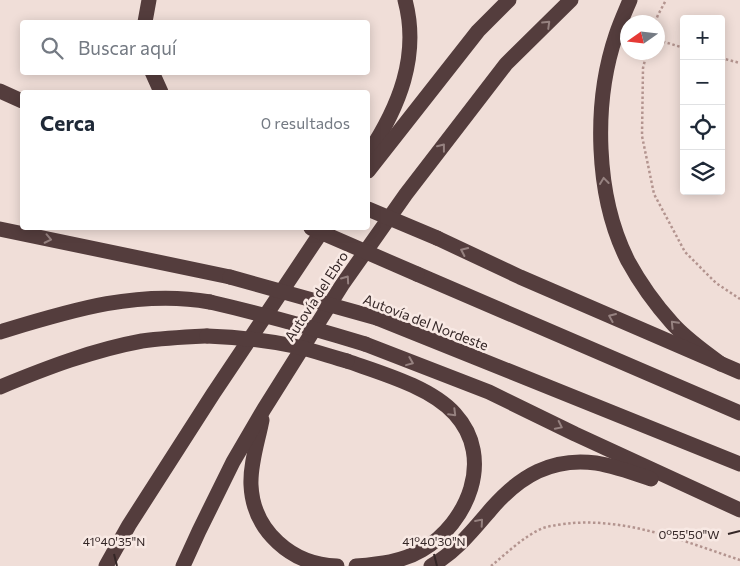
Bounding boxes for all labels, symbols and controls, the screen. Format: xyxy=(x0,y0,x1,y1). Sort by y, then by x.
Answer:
north arrow xyxy=(620,15,665,60)
map controls xyxy=(680,15,725,195)
button: + xyxy=(680,15,725,60)
search box xyxy=(20,20,370,75)
one-way arrow xyxy=(541,21,550,30)
icon: search xyxy=(38,34,66,62)
text: Buscar aquí xyxy=(78,36,177,59)
button: − xyxy=(680,60,725,105)
button: locate xyxy=(680,105,725,150)
text: Cerca xyxy=(40,110,95,135)
text: 0 resultados xyxy=(261,113,350,132)
one-way arrow xyxy=(436,144,444,153)
button: layers xyxy=(680,150,725,195)
one-way arrow xyxy=(599,176,610,184)
one-way arrow xyxy=(43,233,52,244)
one-way arrow xyxy=(460,246,469,257)
street label: Autovía del Ebro xyxy=(281,248,351,344)
one-way arrow xyxy=(340,275,349,285)
street label: Autovía del Nordeste xyxy=(361,290,491,354)
one-way arrow xyxy=(608,313,617,324)
one-way arrow xyxy=(671,321,680,330)
one-way arrow xyxy=(405,356,414,366)
one-way arrow xyxy=(447,407,456,416)
one-way arrow xyxy=(554,420,563,430)
one-way arrow xyxy=(475,519,483,528)
text: 0°55'50"W xyxy=(658,527,720,541)
text: 41°40'35"N xyxy=(83,534,145,548)
text: 41°40'30"N xyxy=(402,534,466,548)

